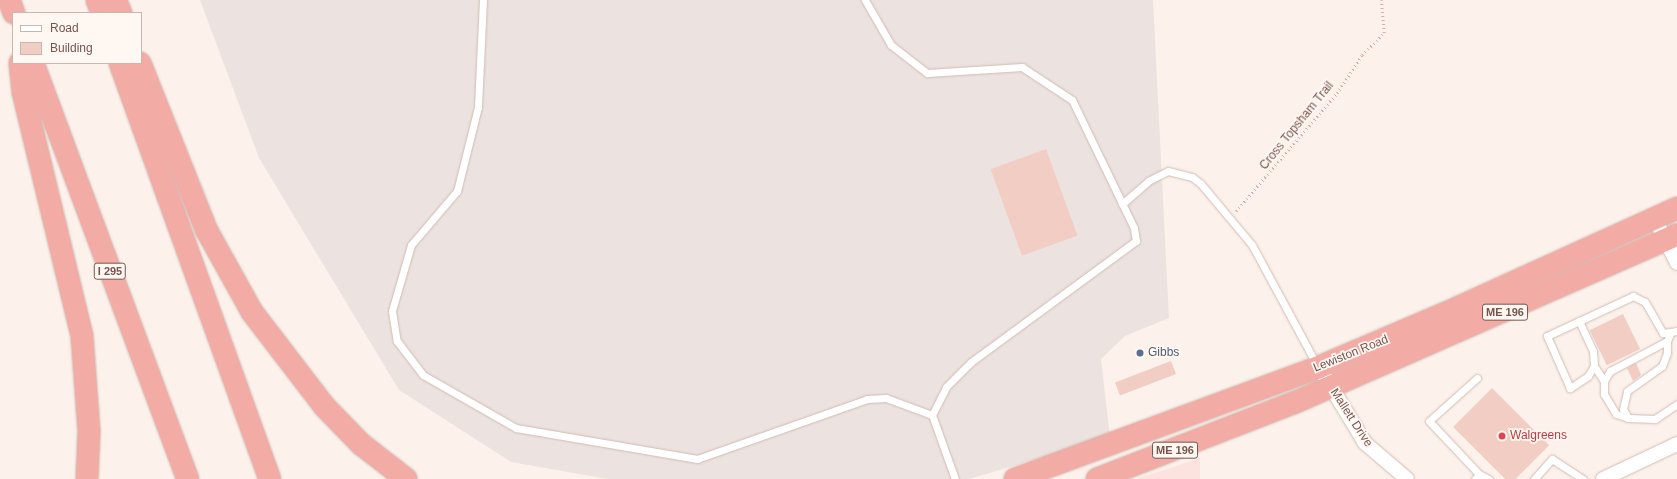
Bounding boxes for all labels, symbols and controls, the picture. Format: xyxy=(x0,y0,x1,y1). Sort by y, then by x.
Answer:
legend xyxy=(12,12,142,64)
text: Road xyxy=(50,21,79,35)
text: Building xyxy=(50,41,93,55)
street label: Cross Topsham Trail xyxy=(1257,79,1337,173)
road number: I 295 xyxy=(93,262,127,280)
road number: ME 196 xyxy=(1482,303,1528,321)
street label: Lewiston Road xyxy=(1312,332,1390,376)
place label: Gibbs xyxy=(1148,346,1179,360)
marker: Gibbs xyxy=(1135,348,1145,358)
street label: Mallett Drive xyxy=(1327,386,1375,450)
place label: Walgreens xyxy=(1510,429,1567,443)
marker: Walgreens xyxy=(1497,431,1507,441)
road number: ME 196 xyxy=(1152,441,1198,459)

